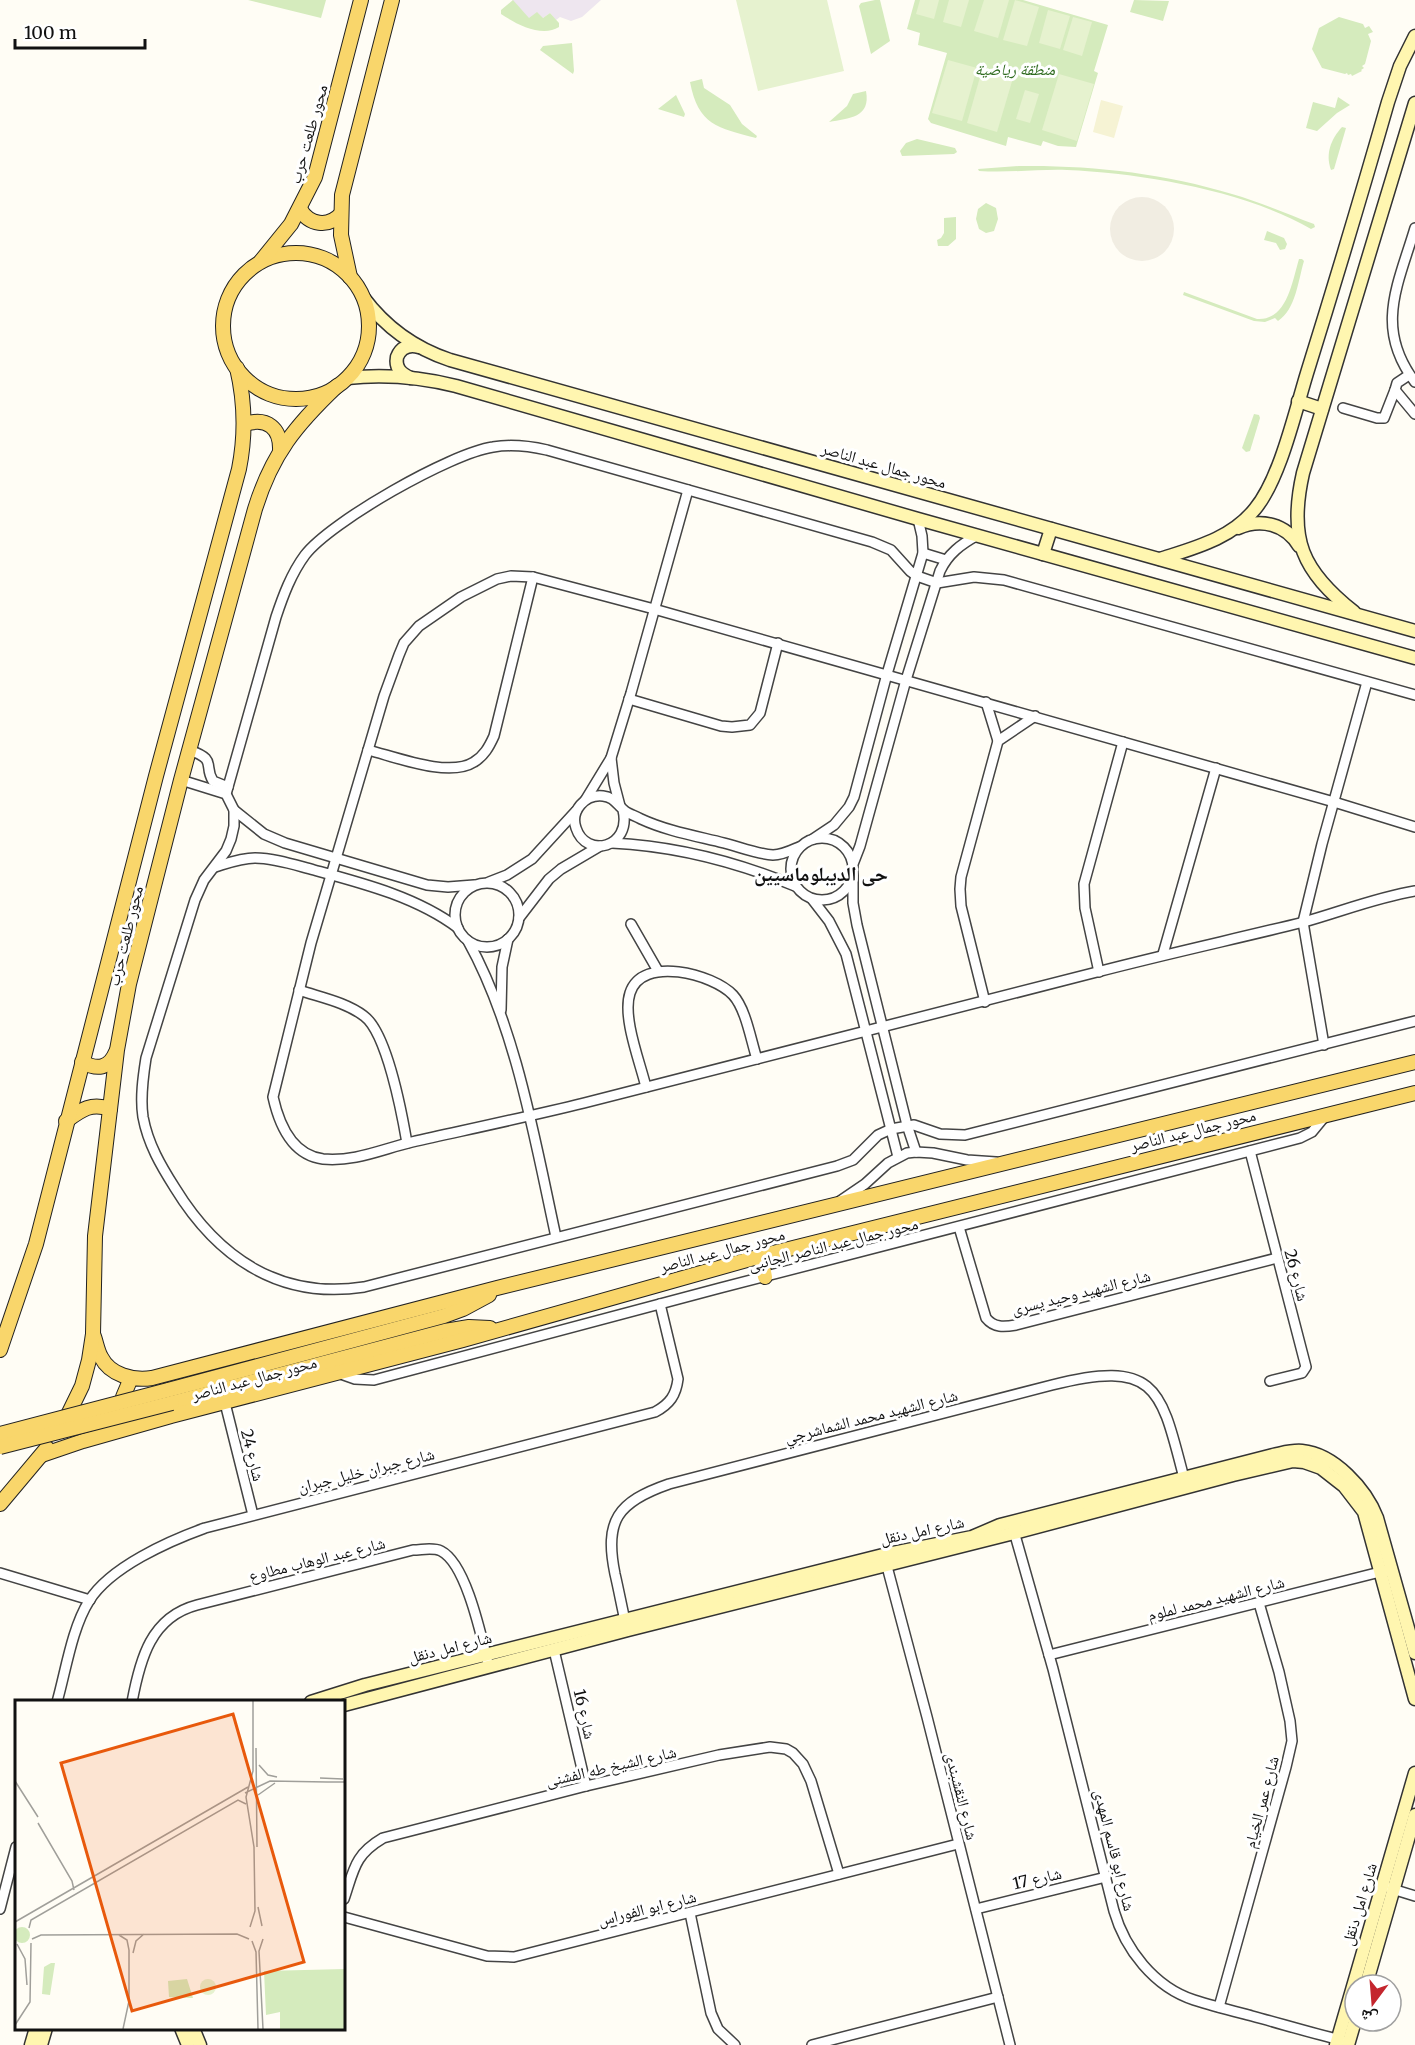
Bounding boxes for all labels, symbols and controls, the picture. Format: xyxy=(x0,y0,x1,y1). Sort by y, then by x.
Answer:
scale bar xyxy=(15,12,146,50)
text: 100 m xyxy=(24,21,77,44)
park label: منطقة رياضية xyxy=(975,59,1056,79)
street label: محور طلعت حرب xyxy=(284,82,332,186)
street label: محور جمال عبد الناصر xyxy=(818,437,949,493)
district label: حى الديبلوماسيين xyxy=(754,861,888,887)
street label: محور طلعت حرب xyxy=(103,884,147,988)
street label: محور جمال عبد الناصر xyxy=(1127,1105,1258,1156)
street label: محور جمال عبد الناصر الجانبى xyxy=(746,1213,920,1276)
street label: محور جمال عبد الناصر xyxy=(656,1224,787,1278)
street label: شارع 26 xyxy=(1280,1247,1314,1303)
street label: شارع الشهيد وحيد يسرى xyxy=(1009,1265,1153,1320)
street label: محور جمال عبد الناصر xyxy=(188,1352,319,1406)
street label: شارع الشهيد محمد الشماشرجي xyxy=(782,1385,960,1450)
street label: شارع 24 xyxy=(236,1427,269,1483)
street label: شارع جبران خليل جبران xyxy=(296,1443,437,1498)
street label: شارع امل دنقل xyxy=(878,1511,966,1550)
street label: شارع عبد الوهاب مطاوع xyxy=(247,1532,388,1587)
street label: شارع الشهيد محمد لملوم xyxy=(1145,1571,1287,1626)
street label: شارع امل دنقل xyxy=(406,1627,494,1668)
street label: شارع 16 xyxy=(569,1687,600,1741)
inset map xyxy=(15,1700,345,2030)
street label: شارع الشيخ طه الفشنى xyxy=(544,1741,679,1792)
street label: شارع النقشبندى xyxy=(940,1750,983,1842)
street label: شارع عمر الخيام xyxy=(1239,1754,1284,1851)
street label: شارع ابو قاسم المهدى xyxy=(1089,1787,1140,1913)
street label: شارع امل دنقل xyxy=(1337,1860,1382,1948)
street label: شارع 17 xyxy=(1011,1863,1064,1894)
street label: شارع ابو الفوراس xyxy=(596,1886,699,1931)
north arrow xyxy=(1343,1973,1403,2033)
text: ش xyxy=(1358,2005,1380,2029)

